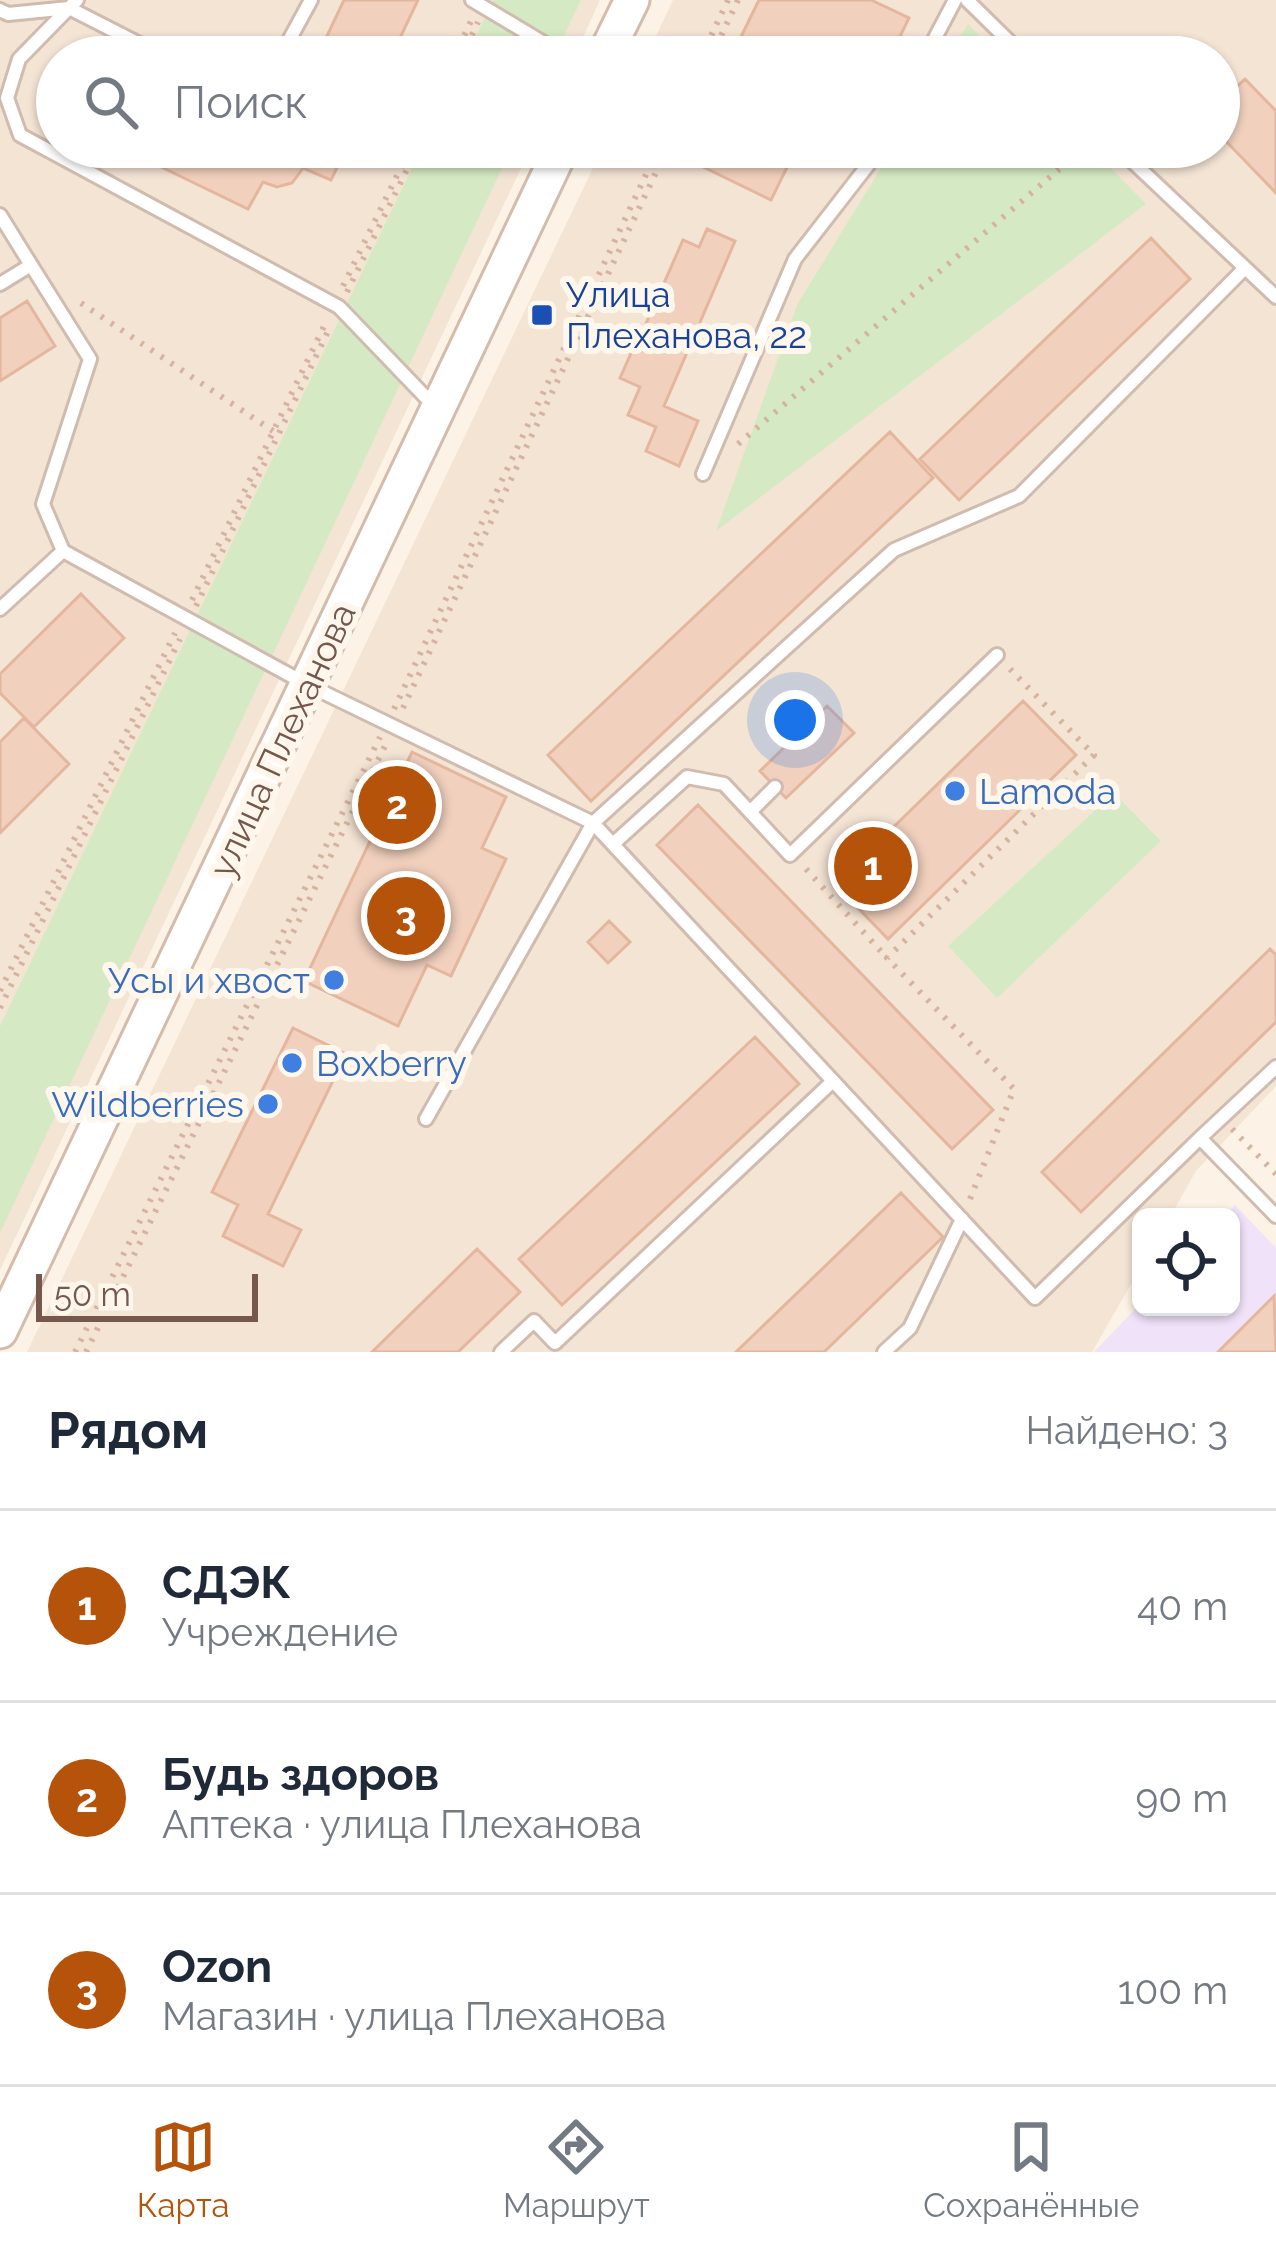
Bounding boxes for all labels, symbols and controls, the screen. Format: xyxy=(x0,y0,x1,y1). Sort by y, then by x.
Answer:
search box xyxy=(36,36,1240,168)
icon: search xyxy=(78,69,144,135)
text: Поиск xyxy=(174,76,308,129)
place label: Улица Плеханова, 22 xyxy=(566,273,807,356)
marker: Улица Плеханова, 22 xyxy=(529,302,555,328)
street label: улица Плеханова xyxy=(200,596,364,884)
your location xyxy=(765,690,825,750)
pin: 2 xyxy=(358,760,436,850)
place label: Lamoda xyxy=(979,770,1116,812)
marker: Lamoda xyxy=(942,778,968,804)
pin: 1 xyxy=(834,821,912,911)
pin: 3 xyxy=(367,871,445,961)
place label: Усы и хвост xyxy=(108,959,310,1001)
marker: Усы и хвост xyxy=(321,967,347,993)
place label: Boxberry xyxy=(316,1042,467,1084)
marker: Boxberry xyxy=(279,1050,305,1076)
place label: Wildberries xyxy=(51,1083,244,1125)
marker: Wildberries xyxy=(255,1091,281,1117)
map controls xyxy=(1132,1208,1240,1316)
button: locate xyxy=(1132,1208,1240,1316)
scale bar xyxy=(36,1268,258,1321)
text: 50 m xyxy=(54,1275,131,1314)
text: Рядом xyxy=(48,1400,208,1460)
text: Найдено: 3 xyxy=(1025,1407,1228,1453)
text: СДЭК xyxy=(162,1556,291,1609)
text: 1 xyxy=(77,1583,97,1629)
text: 40 m xyxy=(1137,1583,1228,1629)
text: Учреждение xyxy=(162,1609,398,1655)
text: Будь здоров xyxy=(162,1748,439,1801)
text: 2 xyxy=(76,1775,98,1821)
text: 90 m xyxy=(1135,1775,1228,1821)
text: Аптека · улица Плеханова xyxy=(162,1801,642,1847)
text: Ozon xyxy=(162,1940,272,1993)
text: 3 xyxy=(76,1967,98,2013)
text: 100 m xyxy=(1118,1967,1228,2013)
text: Магазин · улица Плеханова xyxy=(162,1993,666,2039)
tab: Карта xyxy=(137,2114,230,2225)
tab: Маршрут xyxy=(503,2114,650,2225)
tab: Сохранённые xyxy=(923,2114,1139,2225)

